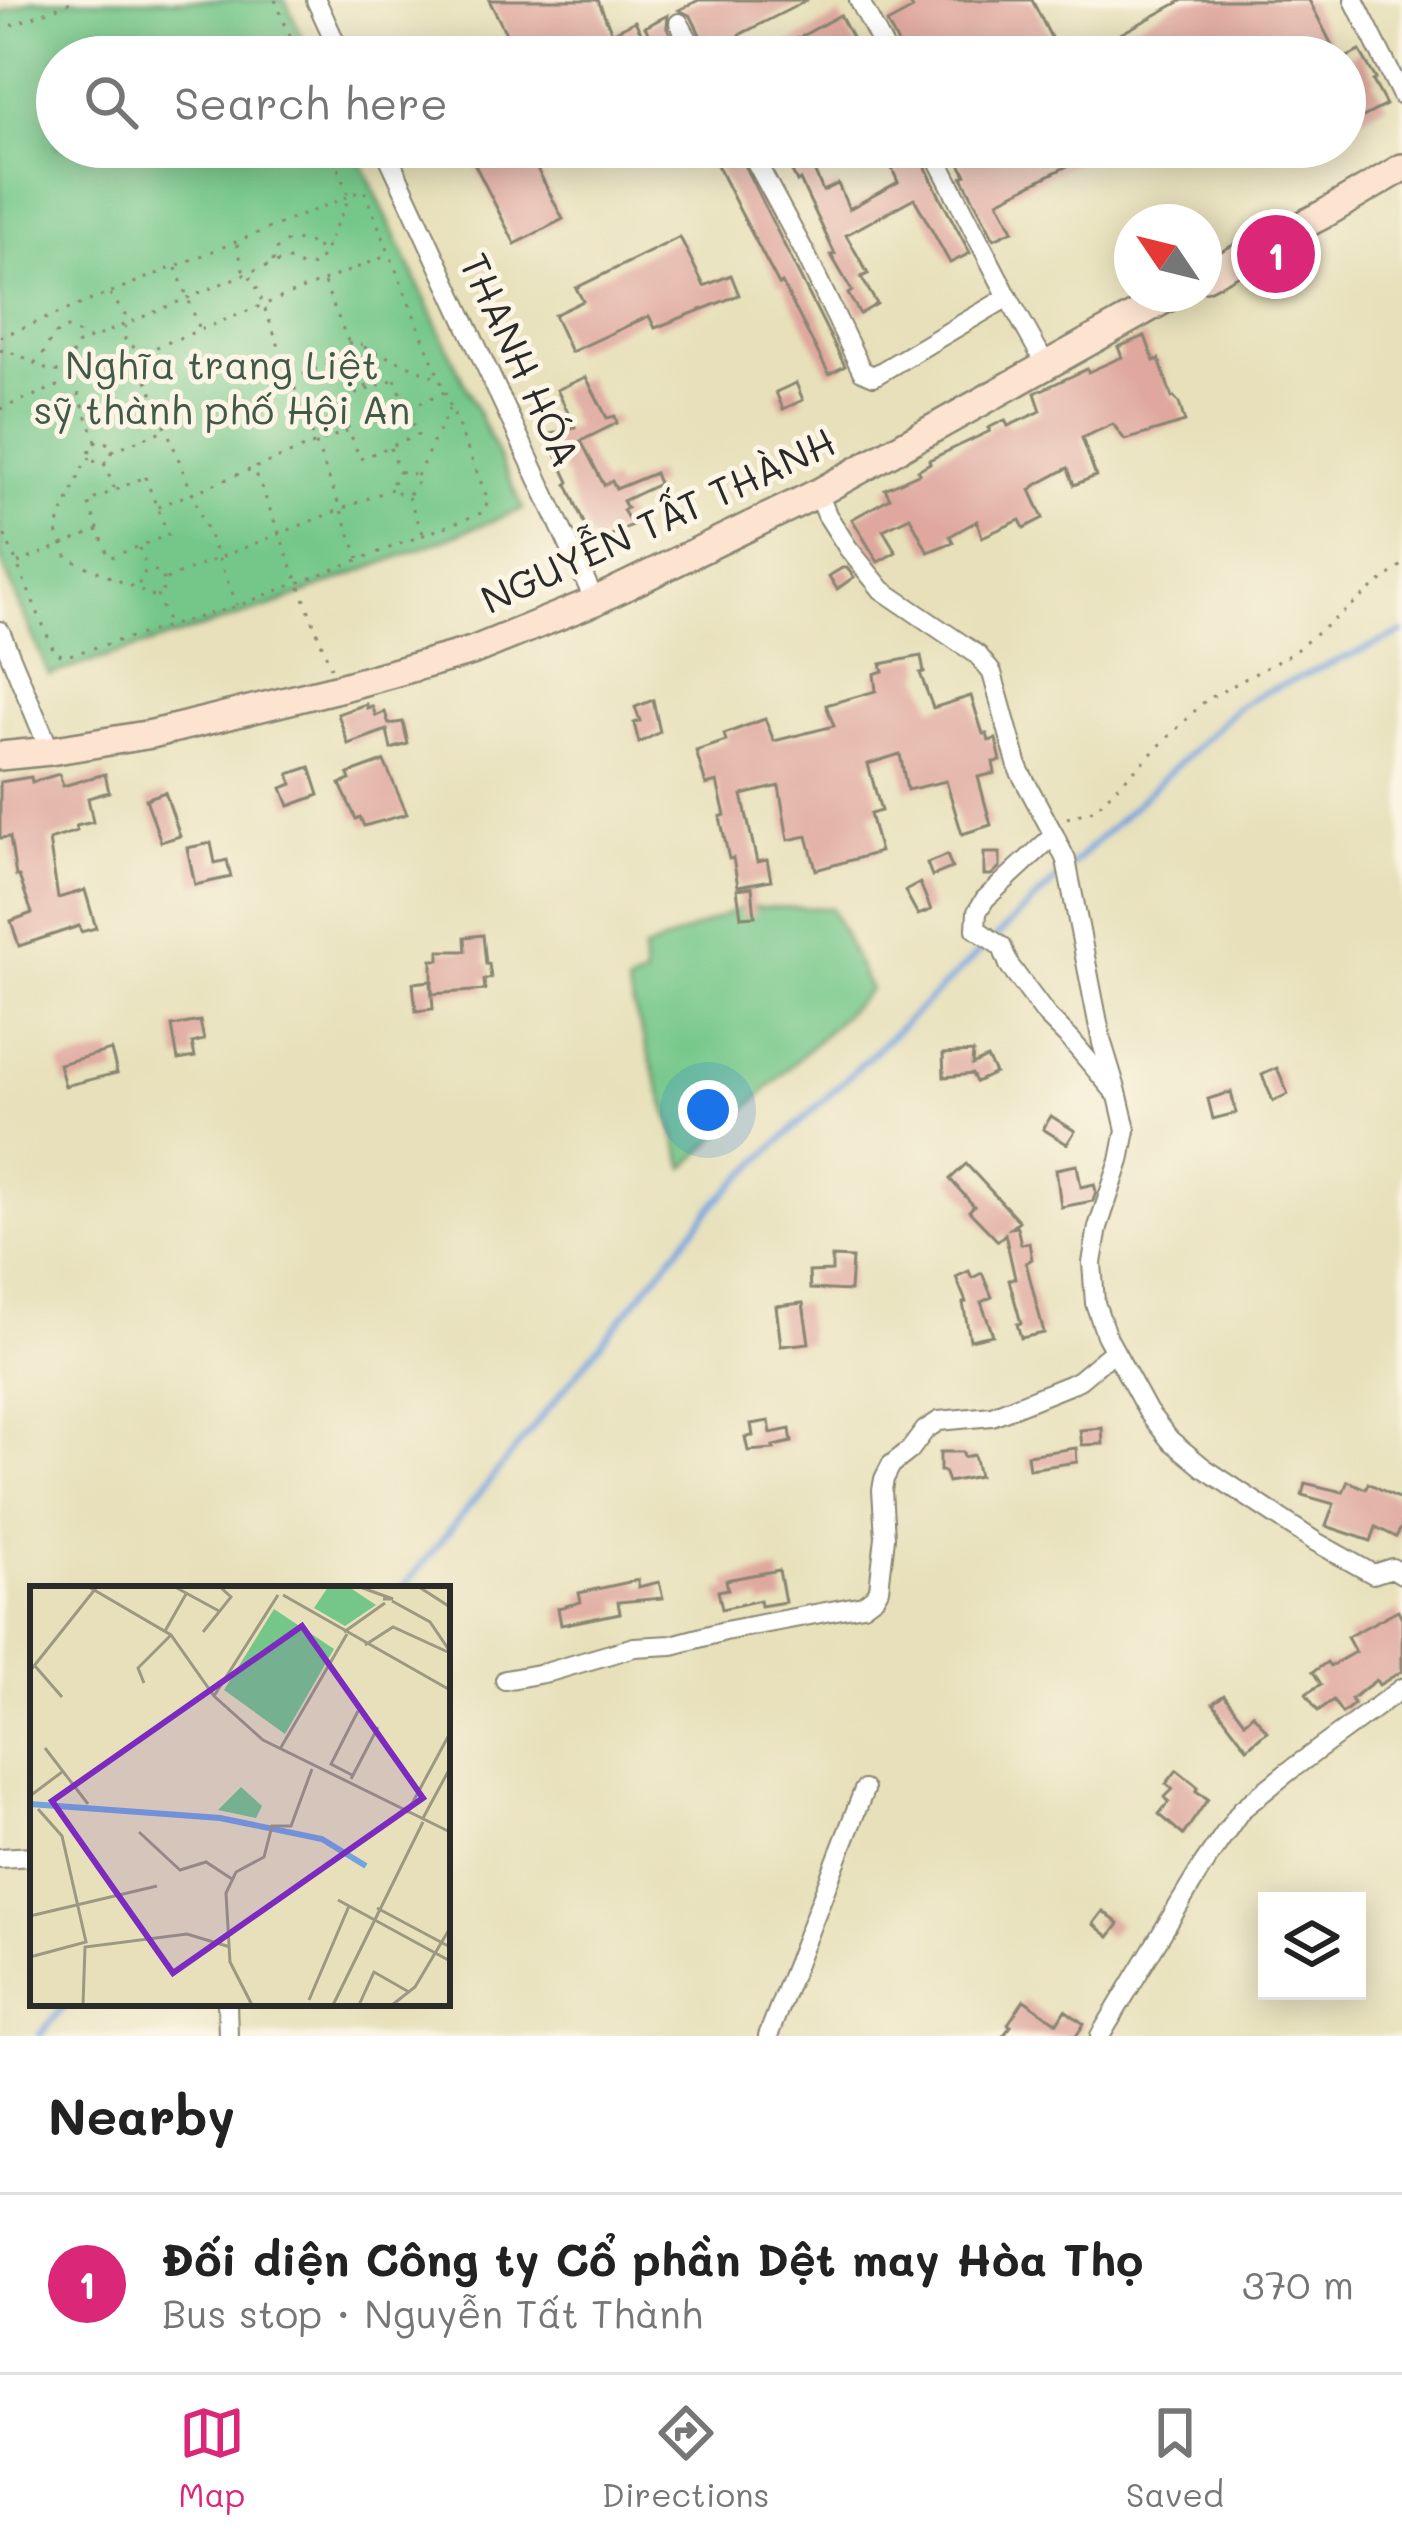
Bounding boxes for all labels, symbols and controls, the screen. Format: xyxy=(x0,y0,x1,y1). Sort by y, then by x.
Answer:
search box xyxy=(36,36,1366,168)
icon: search xyxy=(78,69,144,135)
text: Search here xyxy=(174,73,448,131)
north arrow xyxy=(1114,204,1222,312)
pin: 1 xyxy=(1237,209,1315,299)
street label: THANH HÓA xyxy=(450,245,593,474)
park label: Nghĩa trang Liệt sỹ thành phố Hội An xyxy=(34,338,410,434)
street label: NGUYỄN TẤT THÀNH xyxy=(472,415,843,624)
your location xyxy=(678,1080,738,1140)
inset map xyxy=(30,1586,450,2006)
map controls xyxy=(1258,1892,1366,2000)
button: layers xyxy=(1258,1892,1366,2000)
text: Nearby xyxy=(48,2081,235,2148)
text: Đối diện Công ty Cổ phần Dệt may Hòa Thọ xyxy=(162,2229,1143,2287)
text: 1 xyxy=(78,2258,96,2309)
text: 370 m xyxy=(1242,2258,1354,2309)
text: Bus stop · Nguyễn Tất Thành xyxy=(162,2287,703,2338)
tab: Map xyxy=(178,2400,245,2515)
tab: Directions xyxy=(602,2400,769,2515)
tab: Saved xyxy=(1126,2400,1224,2515)

